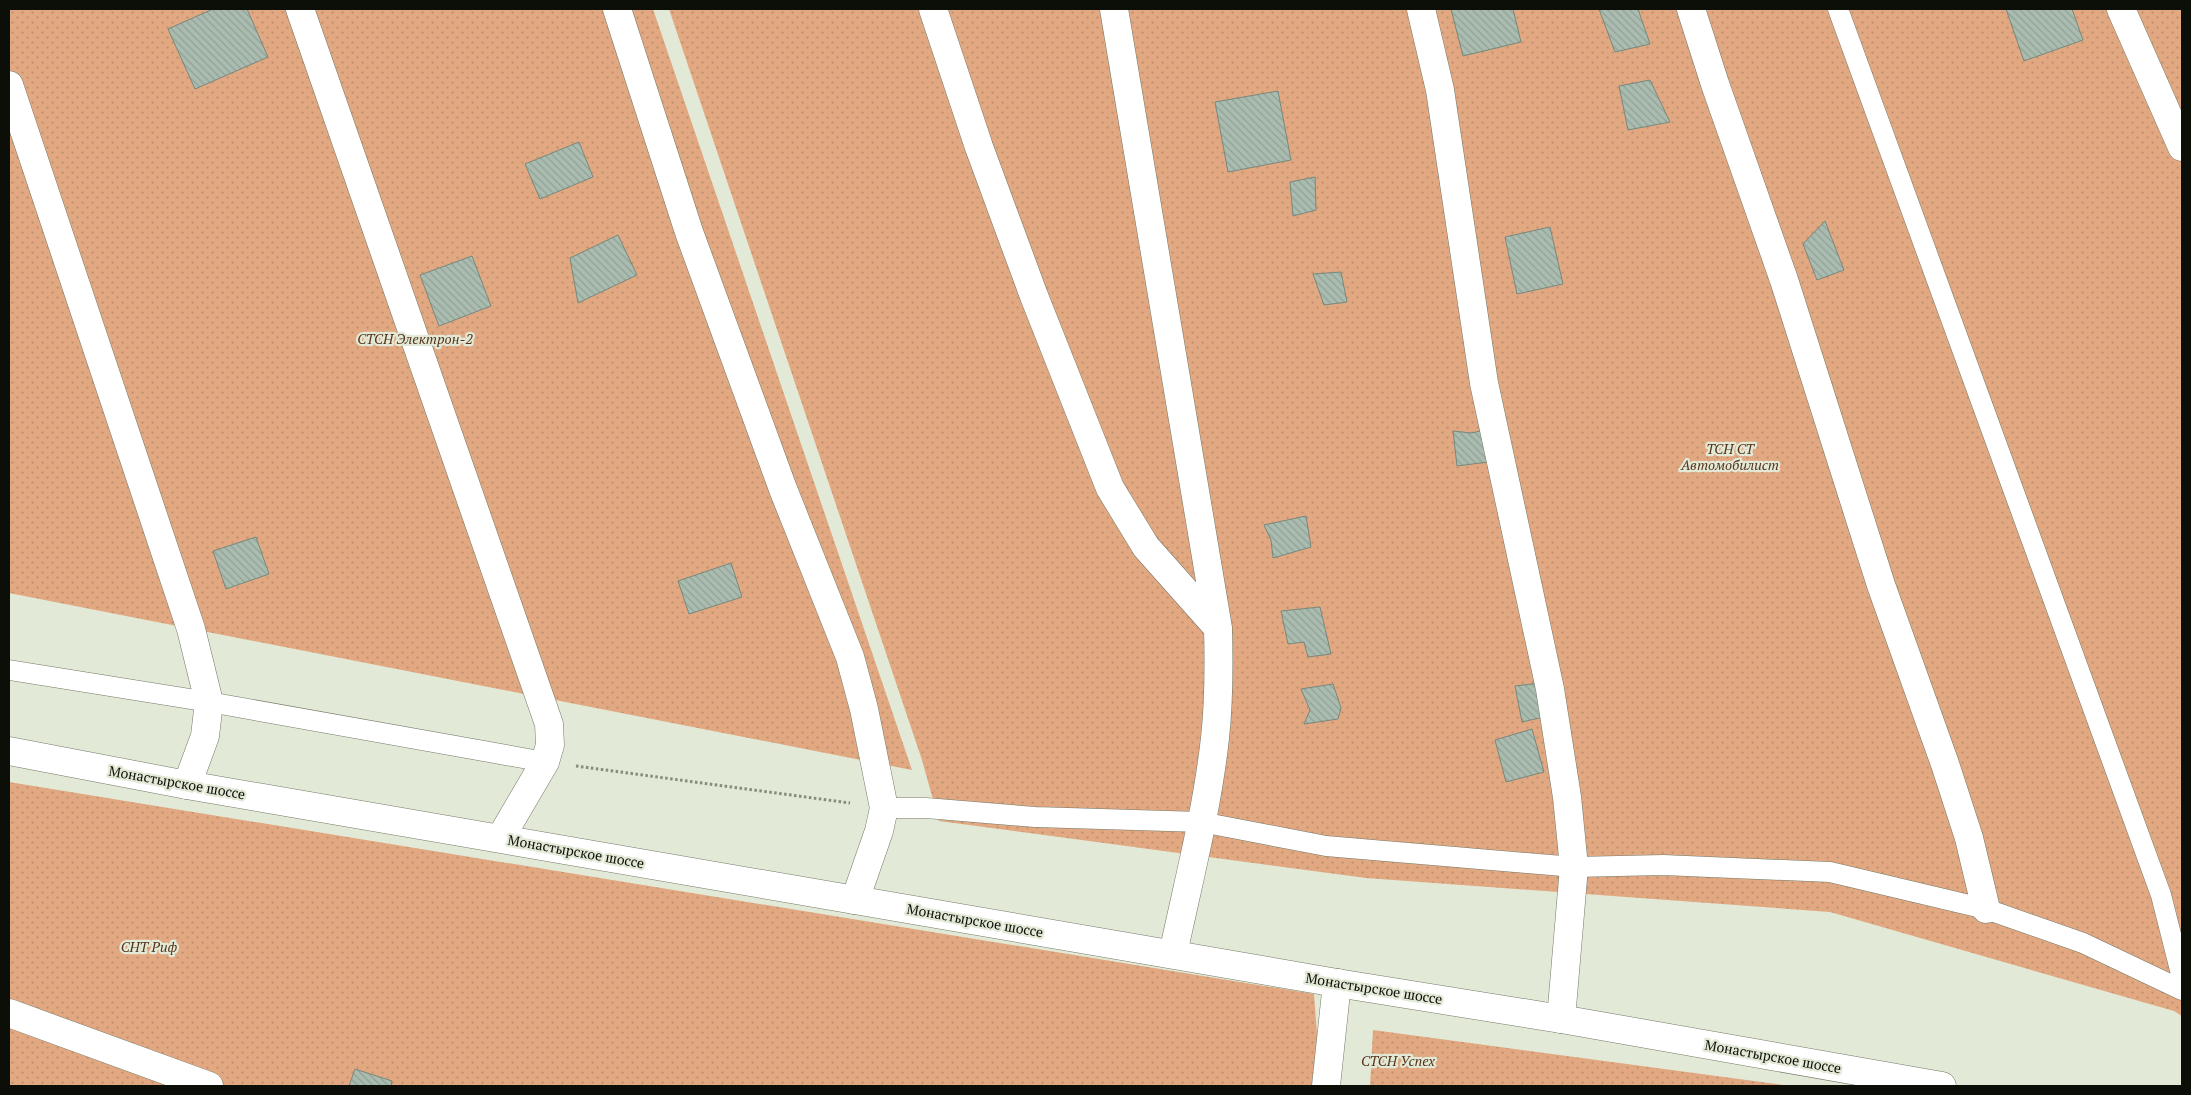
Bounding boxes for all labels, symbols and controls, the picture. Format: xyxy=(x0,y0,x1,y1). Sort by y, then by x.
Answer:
park label: СТСН Электрон-2 xyxy=(357,329,473,348)
park label: ТСН СТ Автомобилист xyxy=(1680,439,1779,474)
street label: Монастырское шоссе xyxy=(107,761,247,803)
street label: Монастырское шоссе xyxy=(506,830,646,872)
street label: Монастырское шоссе xyxy=(905,899,1045,941)
park label: СНТ Риф xyxy=(121,937,178,956)
street label: Монастырское шоссе xyxy=(1304,968,1444,1008)
street label: Монастырское шоссе xyxy=(1703,1035,1843,1077)
park label: СТСН Успех xyxy=(1361,1051,1436,1070)

